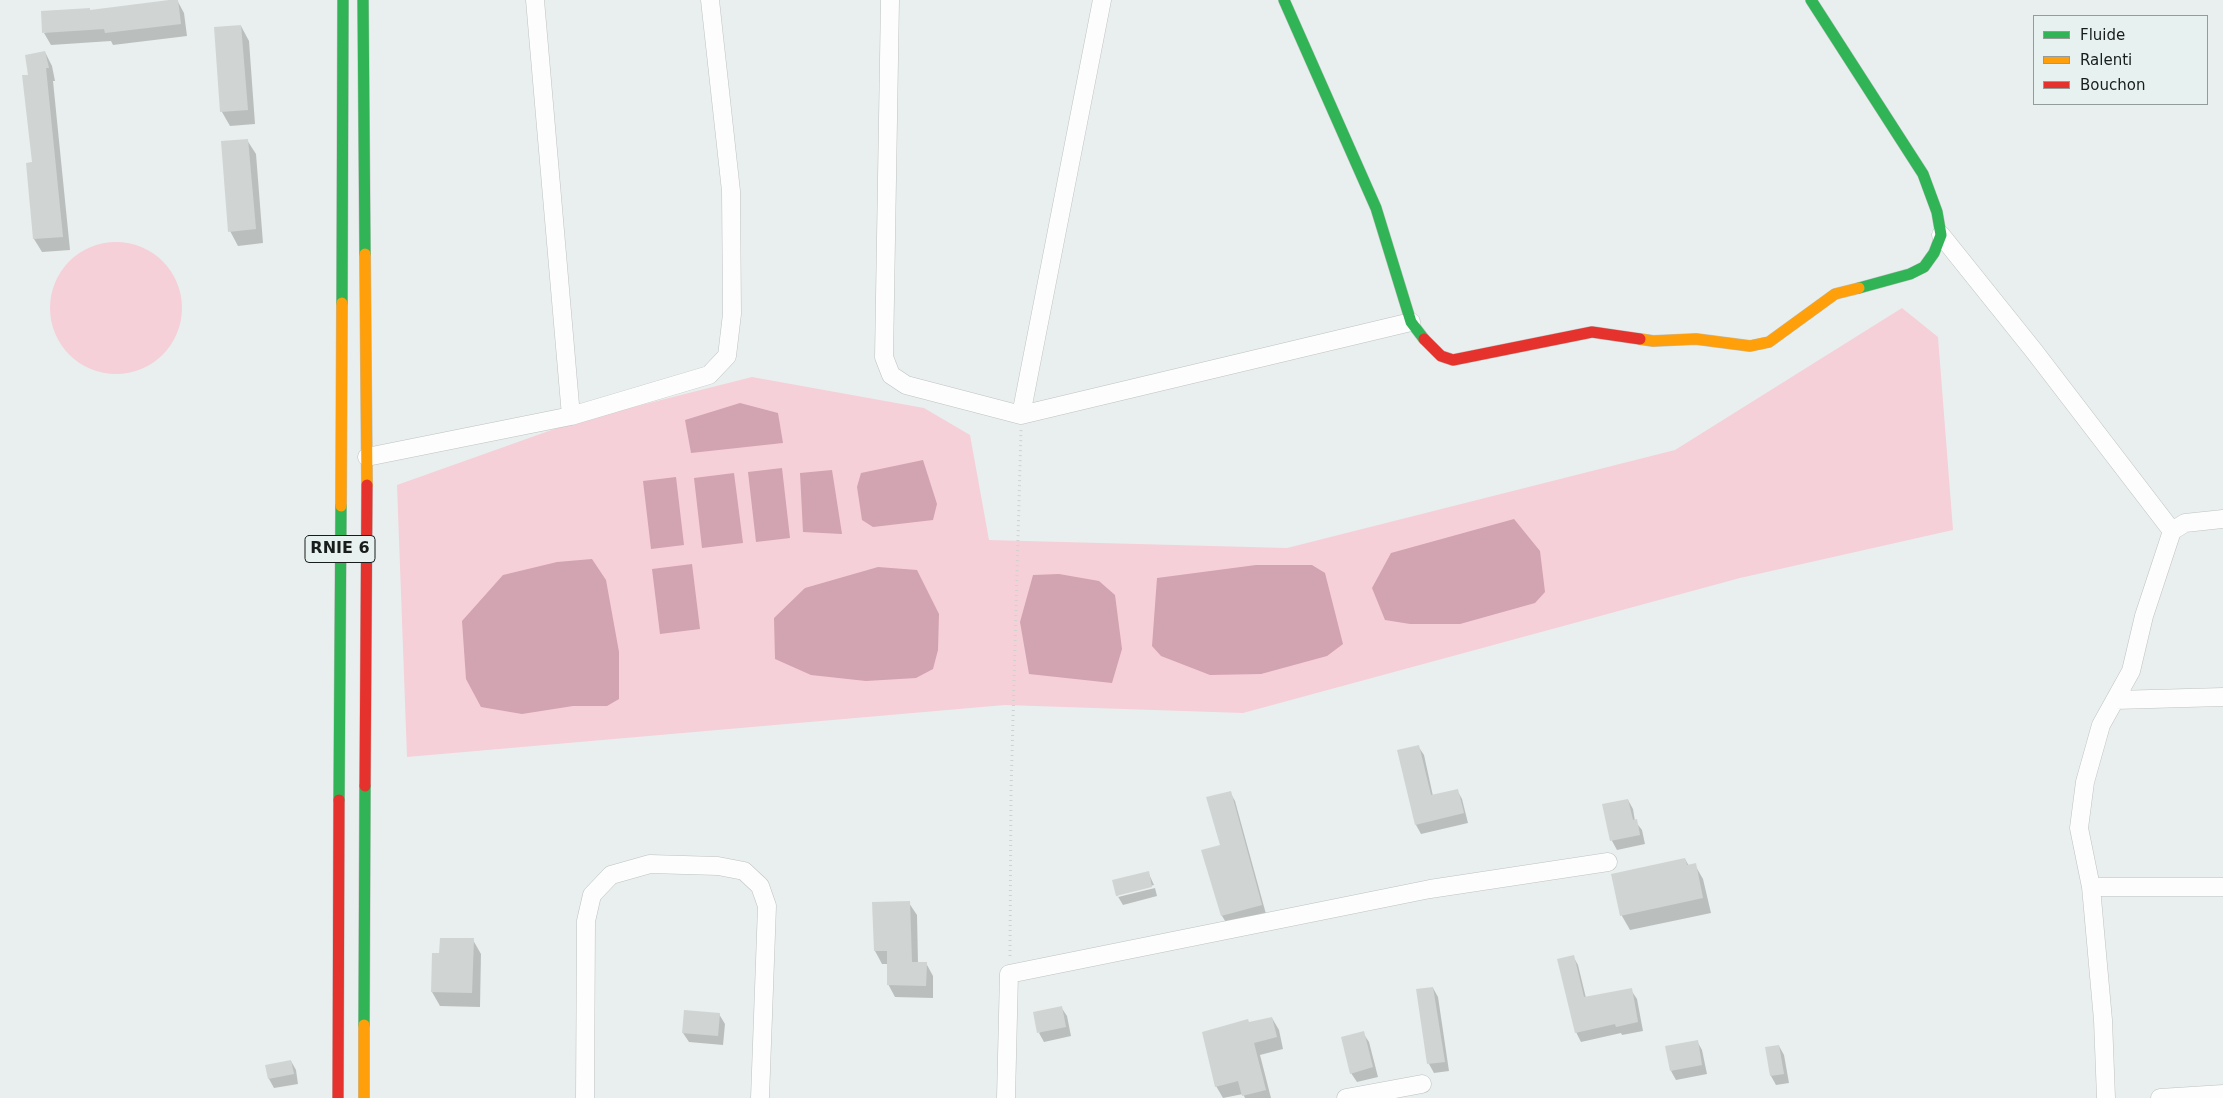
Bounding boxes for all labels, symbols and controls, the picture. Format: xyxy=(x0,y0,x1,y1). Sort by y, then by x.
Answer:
legend xyxy=(2033,15,2208,105)
text: Fluide xyxy=(2080,26,2125,44)
text: Ralenti xyxy=(2080,51,2132,69)
text: Bouchon xyxy=(2080,76,2145,94)
road number: RNIE 6 xyxy=(305,536,375,562)

